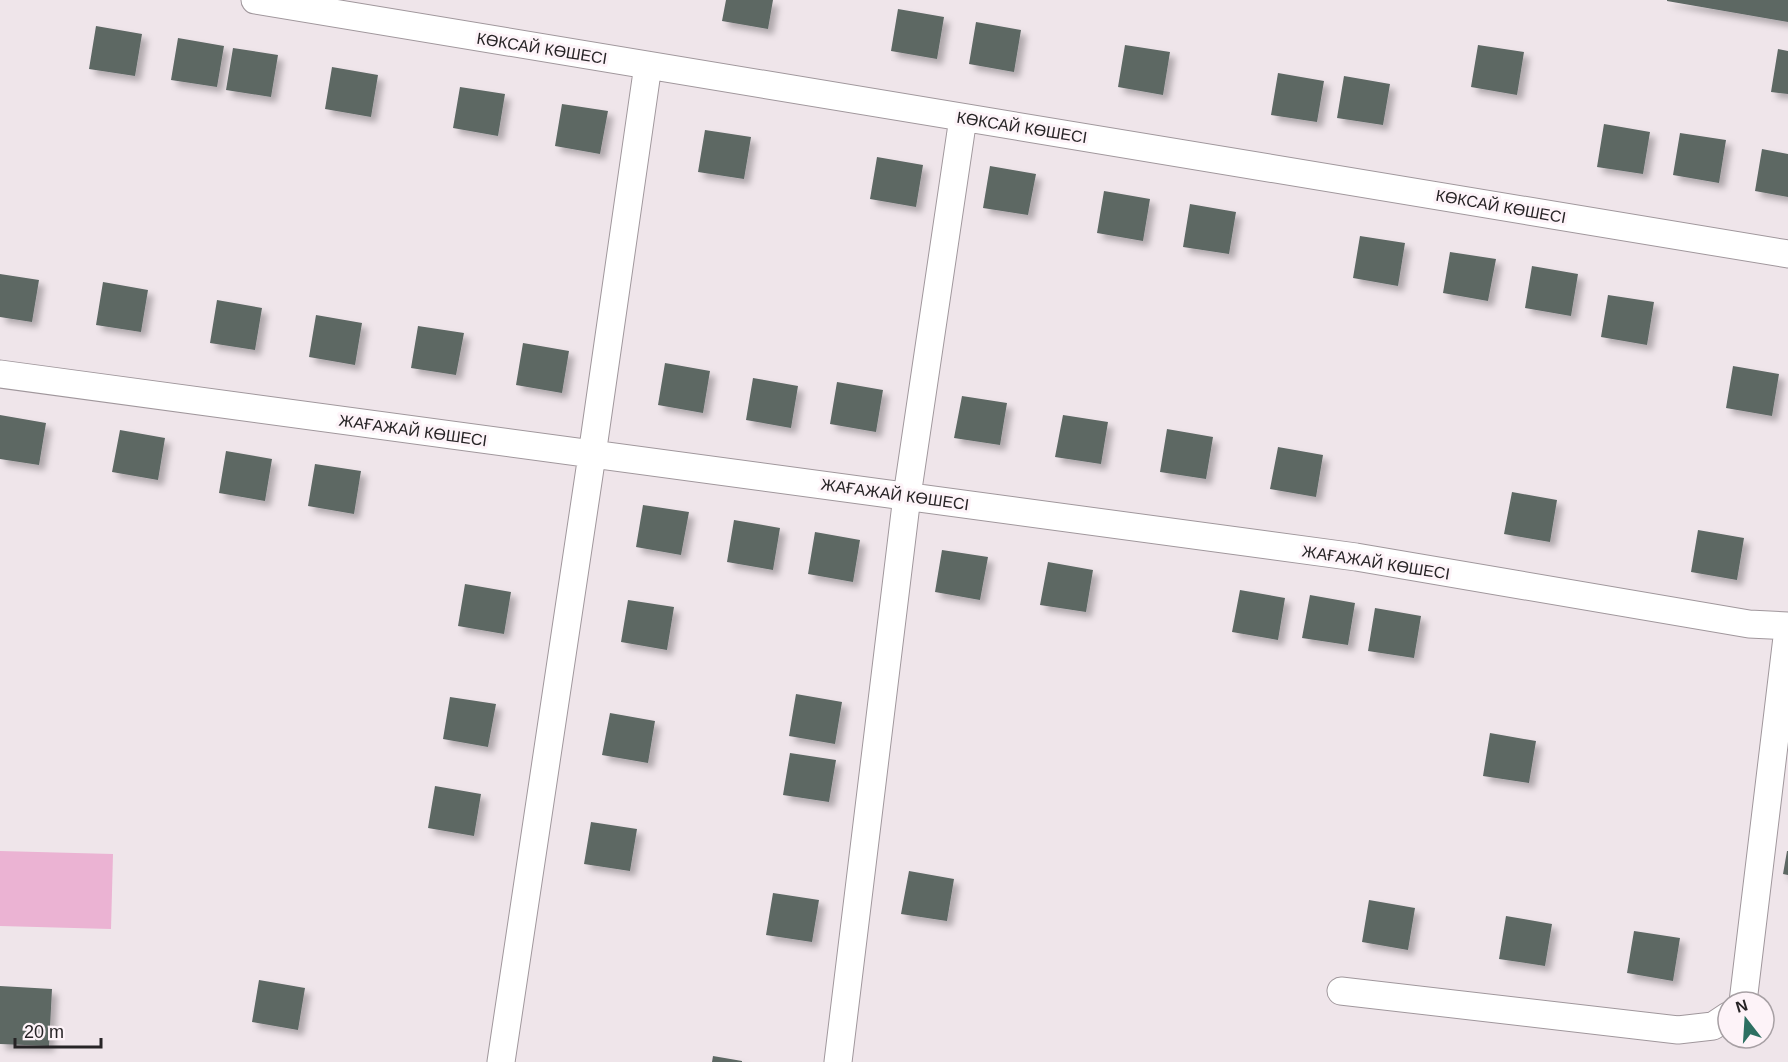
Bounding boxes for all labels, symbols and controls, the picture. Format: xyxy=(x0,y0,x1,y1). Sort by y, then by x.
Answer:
street label: КӨКСАЙ КӨШЕСІ xyxy=(475,29,609,67)
street label: КӨКСАЙ КӨШЕСІ xyxy=(955,108,1089,146)
street label: КӨКСАЙ КӨШЕСІ xyxy=(1435,186,1567,226)
street label: ЖАҒАЖАЙ КӨШЕСІ xyxy=(338,411,488,449)
street label: ЖАҒАЖАЙ КӨШЕСІ xyxy=(820,475,970,513)
street label: ЖАҒАЖАЙ КӨШЕСІ xyxy=(1301,541,1451,583)
north arrow xyxy=(1716,990,1776,1050)
text: N xyxy=(1734,996,1750,1016)
scale bar xyxy=(15,1011,100,1049)
text: 20 m xyxy=(24,1022,64,1042)

